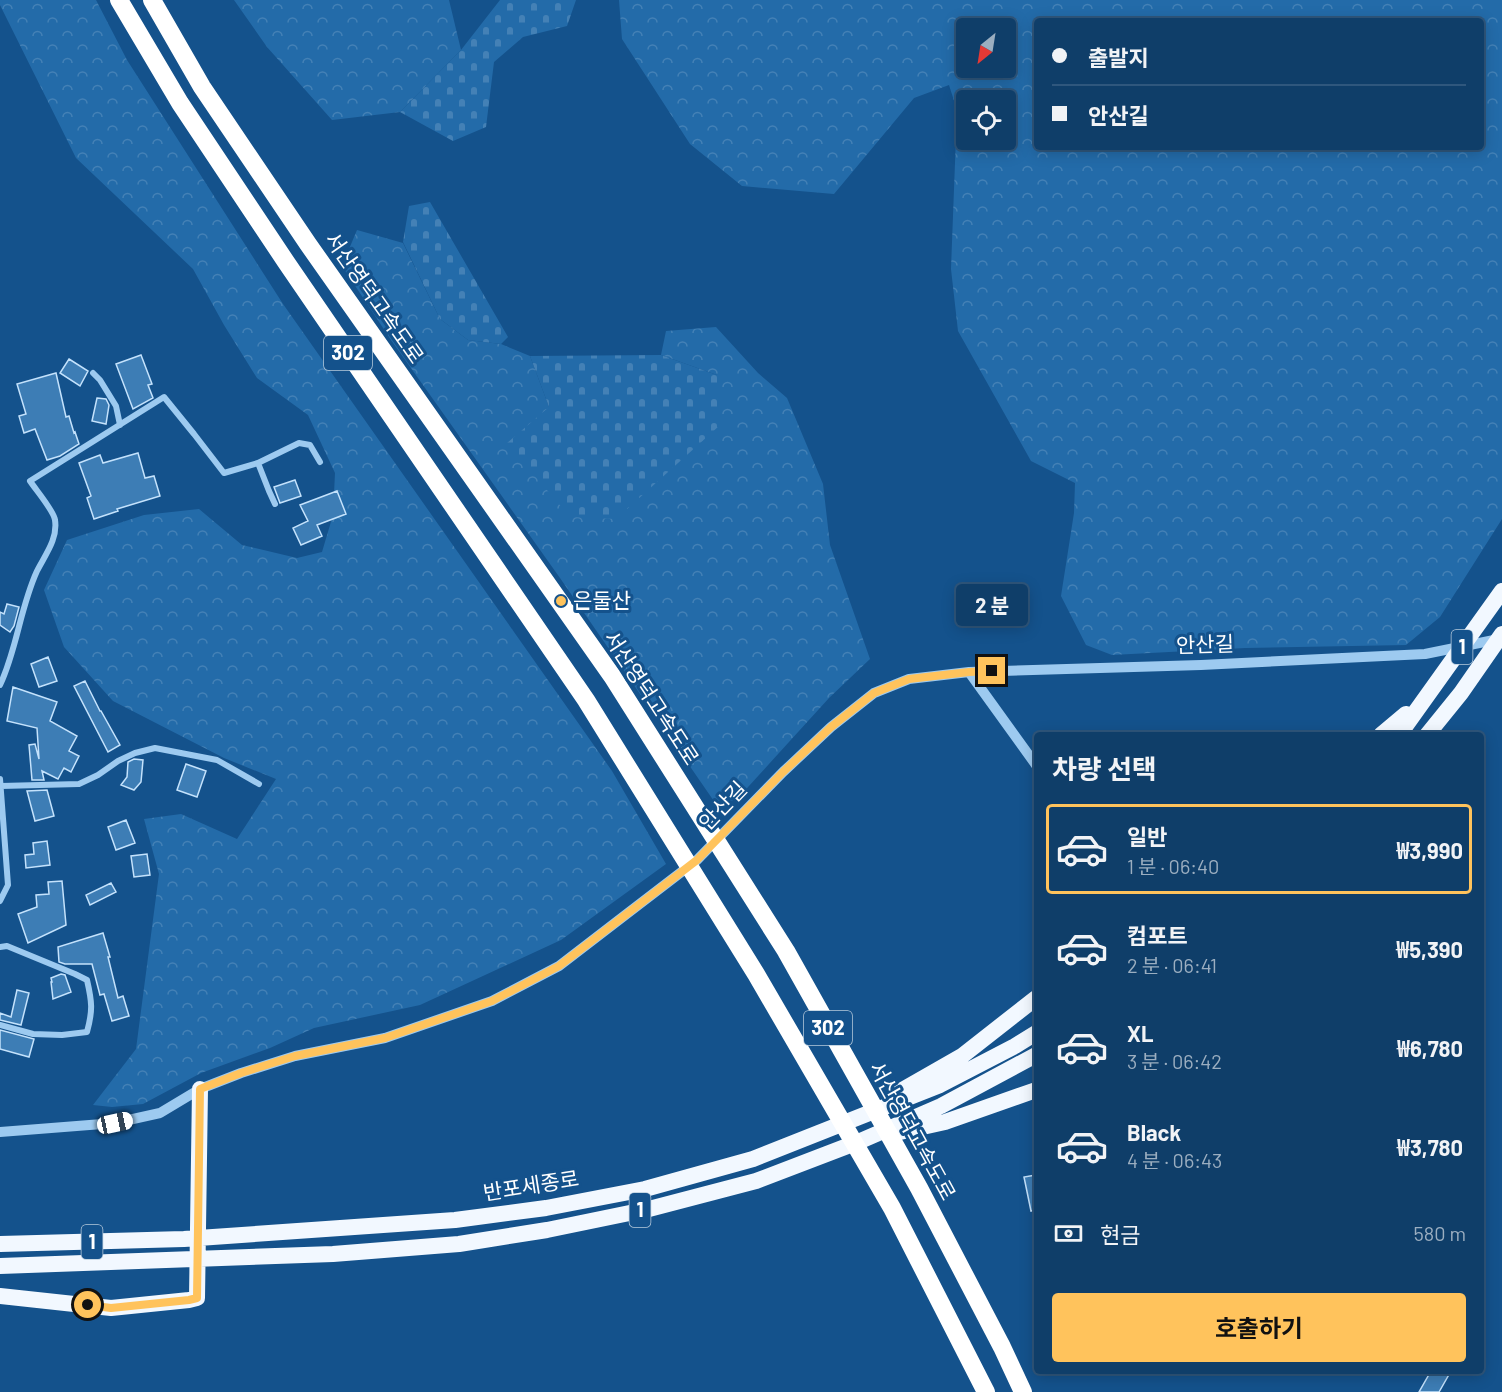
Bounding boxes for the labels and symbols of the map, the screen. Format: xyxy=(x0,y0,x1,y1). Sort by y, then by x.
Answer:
north arrow xyxy=(956,18,1016,78)
street label: 서산영덕고속도로 xyxy=(321,227,430,368)
road number: 302 xyxy=(324,336,372,370)
callout: 2 분 xyxy=(956,584,1028,626)
place label: 은둘산 xyxy=(573,587,631,612)
marker: 은둘산 xyxy=(554,594,568,608)
street label: 서산영덕고속도로 xyxy=(600,626,705,769)
street label: 안산길 xyxy=(1176,630,1234,657)
road number: 1 xyxy=(1452,630,1472,664)
route end xyxy=(978,657,1005,684)
street label: 안산길 xyxy=(693,775,751,834)
road number: 302 xyxy=(804,1011,852,1045)
street label: 서산영덕고속도로 xyxy=(865,1057,962,1204)
car xyxy=(96,1110,134,1136)
street label: 반포세종로 xyxy=(481,1165,580,1204)
road number: 1 xyxy=(630,1193,650,1227)
road number: 1 xyxy=(82,1225,103,1259)
route start xyxy=(74,1291,101,1318)

